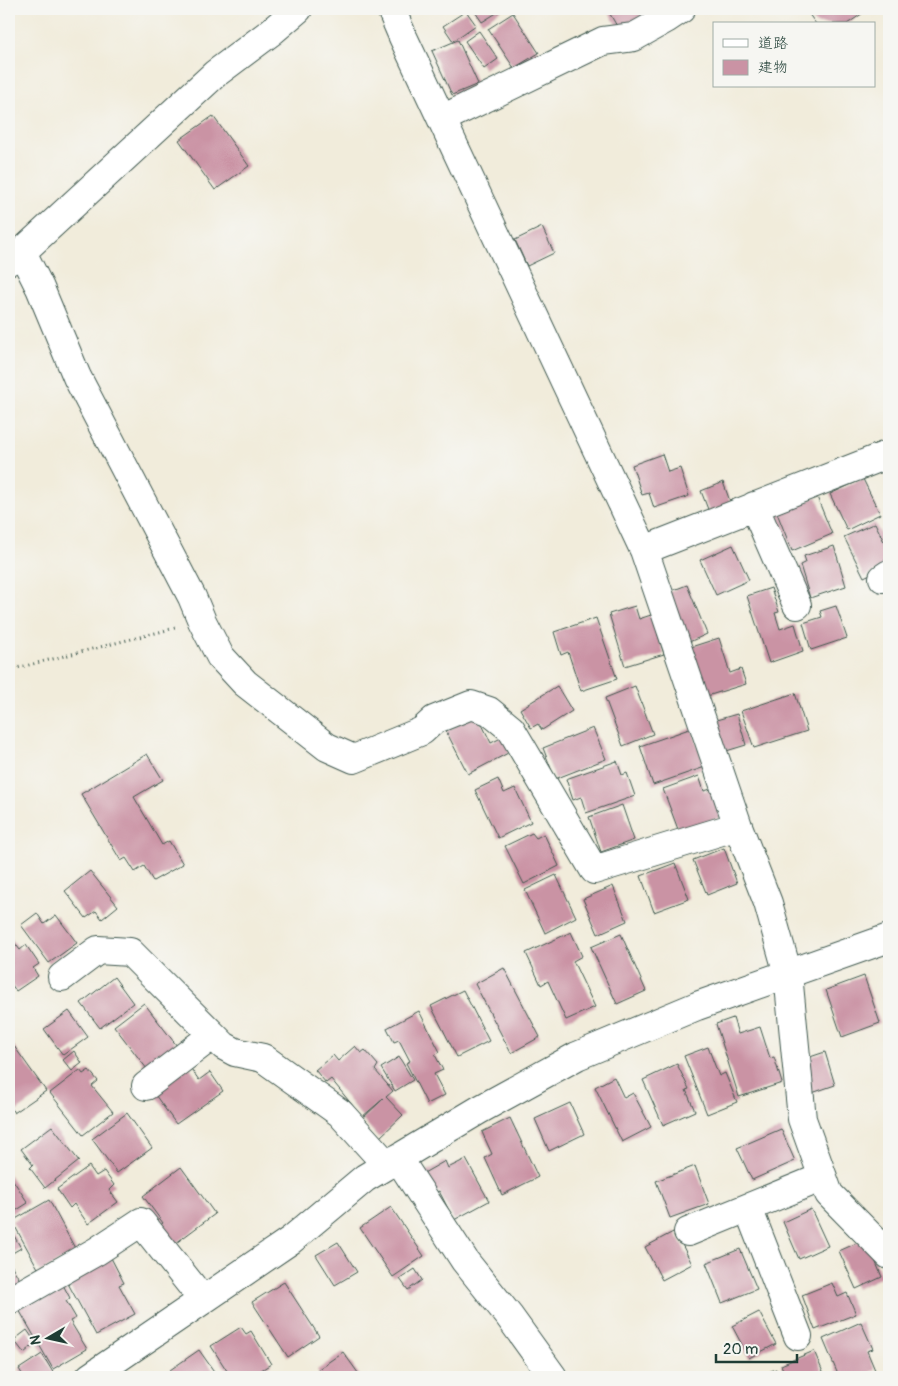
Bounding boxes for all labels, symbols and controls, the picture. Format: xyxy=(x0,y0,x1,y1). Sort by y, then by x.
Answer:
legend xyxy=(713,22,876,88)
text: 道路 xyxy=(758,34,788,53)
text: 建物 xyxy=(758,58,788,77)
north arrow xyxy=(22,1314,72,1364)
scale bar xyxy=(716,1331,797,1363)
text: N xyxy=(27,1334,45,1346)
text: 20 m xyxy=(723,1340,758,1359)

